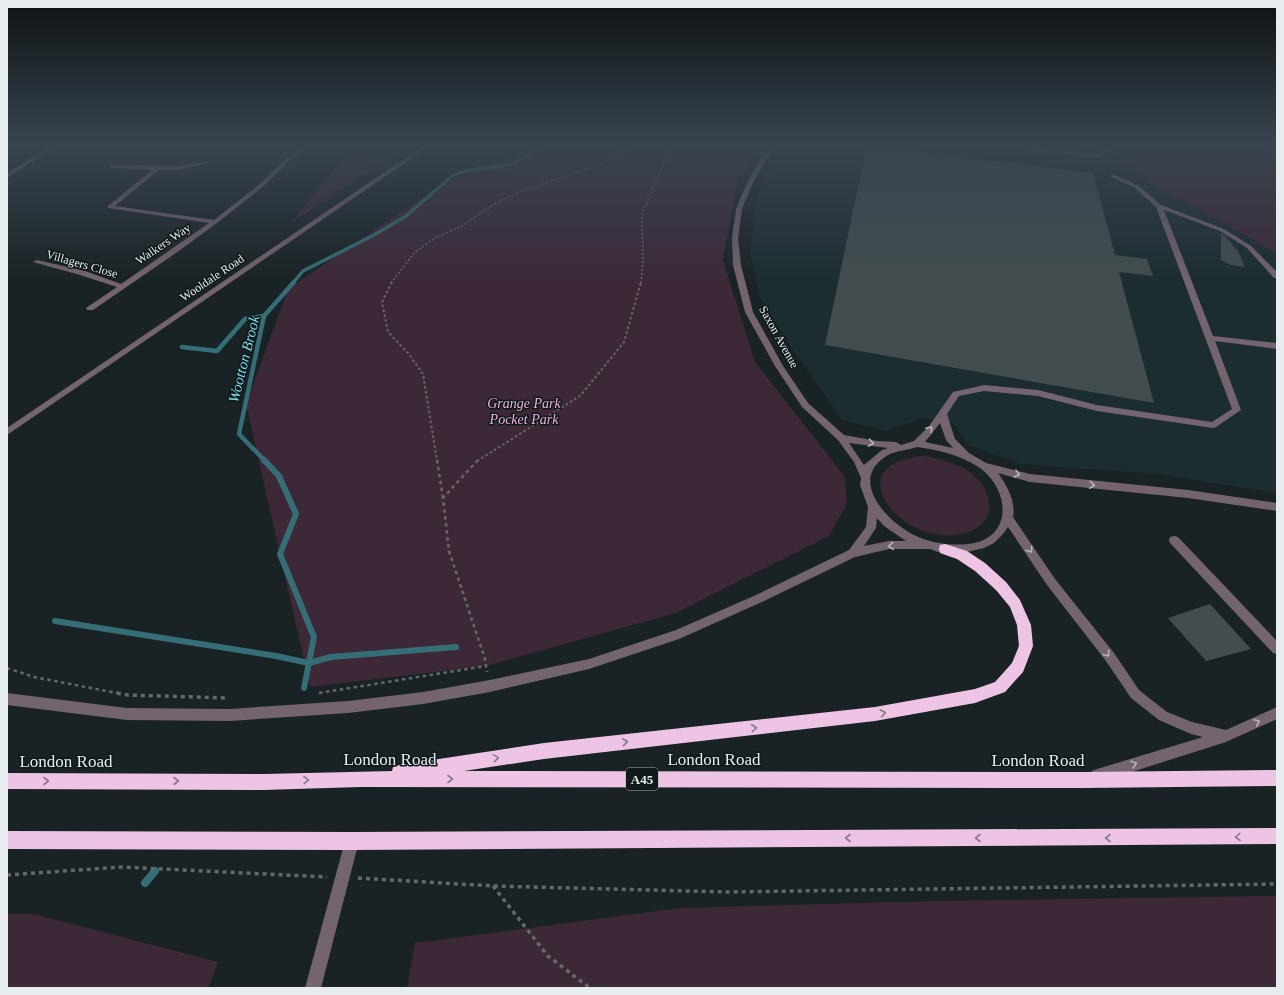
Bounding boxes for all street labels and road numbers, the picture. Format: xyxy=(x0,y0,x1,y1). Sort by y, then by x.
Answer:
street label: Walkers Way xyxy=(133,220,193,268)
street label: Villagers Close xyxy=(45,247,119,281)
street label: Wooldale Road xyxy=(177,252,247,304)
street label: Saxon Avenue xyxy=(756,304,802,370)
street label: London Road xyxy=(343,750,437,769)
street label: London Road xyxy=(667,750,761,769)
street label: London Road xyxy=(991,751,1085,770)
street label: London Road xyxy=(19,752,113,771)
road number: A45 xyxy=(626,768,658,790)

